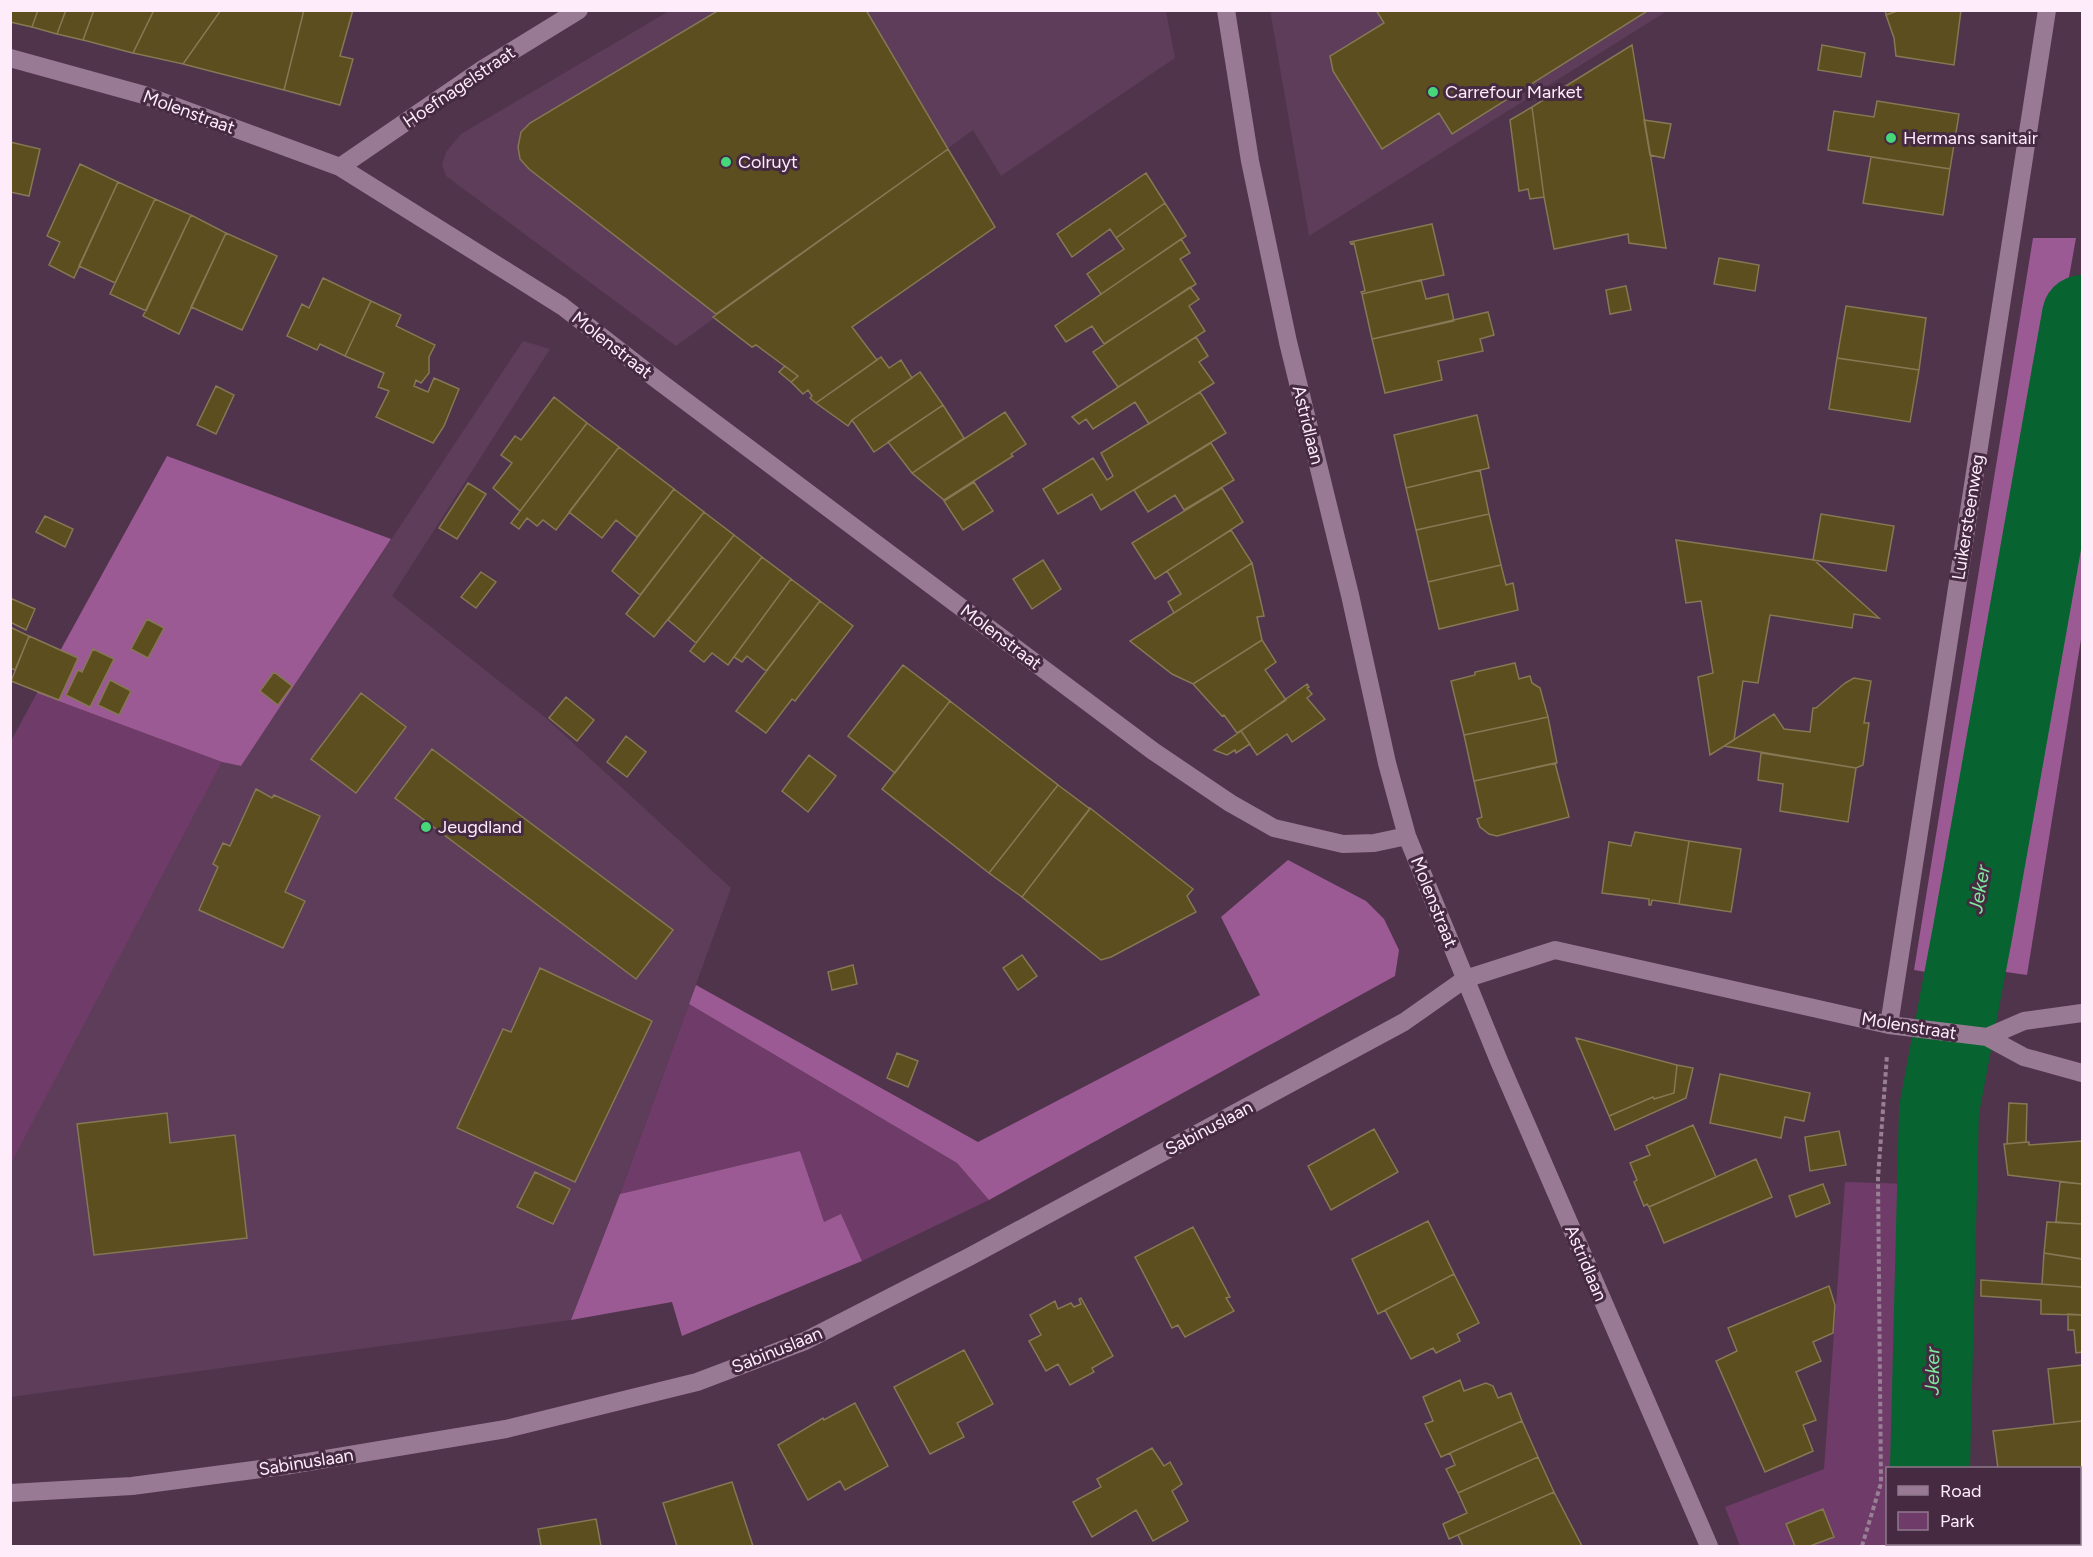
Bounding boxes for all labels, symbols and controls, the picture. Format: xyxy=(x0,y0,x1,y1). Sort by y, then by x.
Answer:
street label: Hoefnagelstraat xyxy=(399,41,519,133)
place label: Carrefour Market xyxy=(1445,81,1583,103)
street label: Molenstraat xyxy=(140,85,238,139)
marker: Carrefour Market xyxy=(1426,85,1440,99)
place label: Hermans sanitair xyxy=(1903,127,2038,149)
marker: Hermans sanitair xyxy=(1884,131,1898,145)
place label: Colruyt xyxy=(738,151,798,173)
marker: Colruyt xyxy=(719,155,733,169)
street label: Molenstraat xyxy=(567,307,657,383)
street label: Astridlaan xyxy=(1288,383,1328,467)
street label: Luikersteenweg xyxy=(1947,453,1989,581)
street label: Molenstraat xyxy=(956,599,1046,675)
place label: Jeugdland xyxy=(438,816,522,838)
marker: Jeugdland xyxy=(419,820,433,834)
street label: Molenstraat xyxy=(1406,853,1462,951)
water label: Jeker xyxy=(1963,862,1995,916)
street label: Molenstraat xyxy=(1860,1008,1958,1044)
street label: Sabinuslaan xyxy=(1162,1096,1256,1160)
street label: Astridlaan xyxy=(1560,1222,1612,1304)
street label: Sabinuslaan xyxy=(728,1322,826,1378)
water label: Jeker xyxy=(1920,1345,1944,1396)
street label: Sabinuslaan xyxy=(257,1444,355,1480)
legend xyxy=(1886,1467,2081,1545)
text: Road xyxy=(1940,1480,1981,1502)
text: Park xyxy=(1940,1510,1975,1532)

